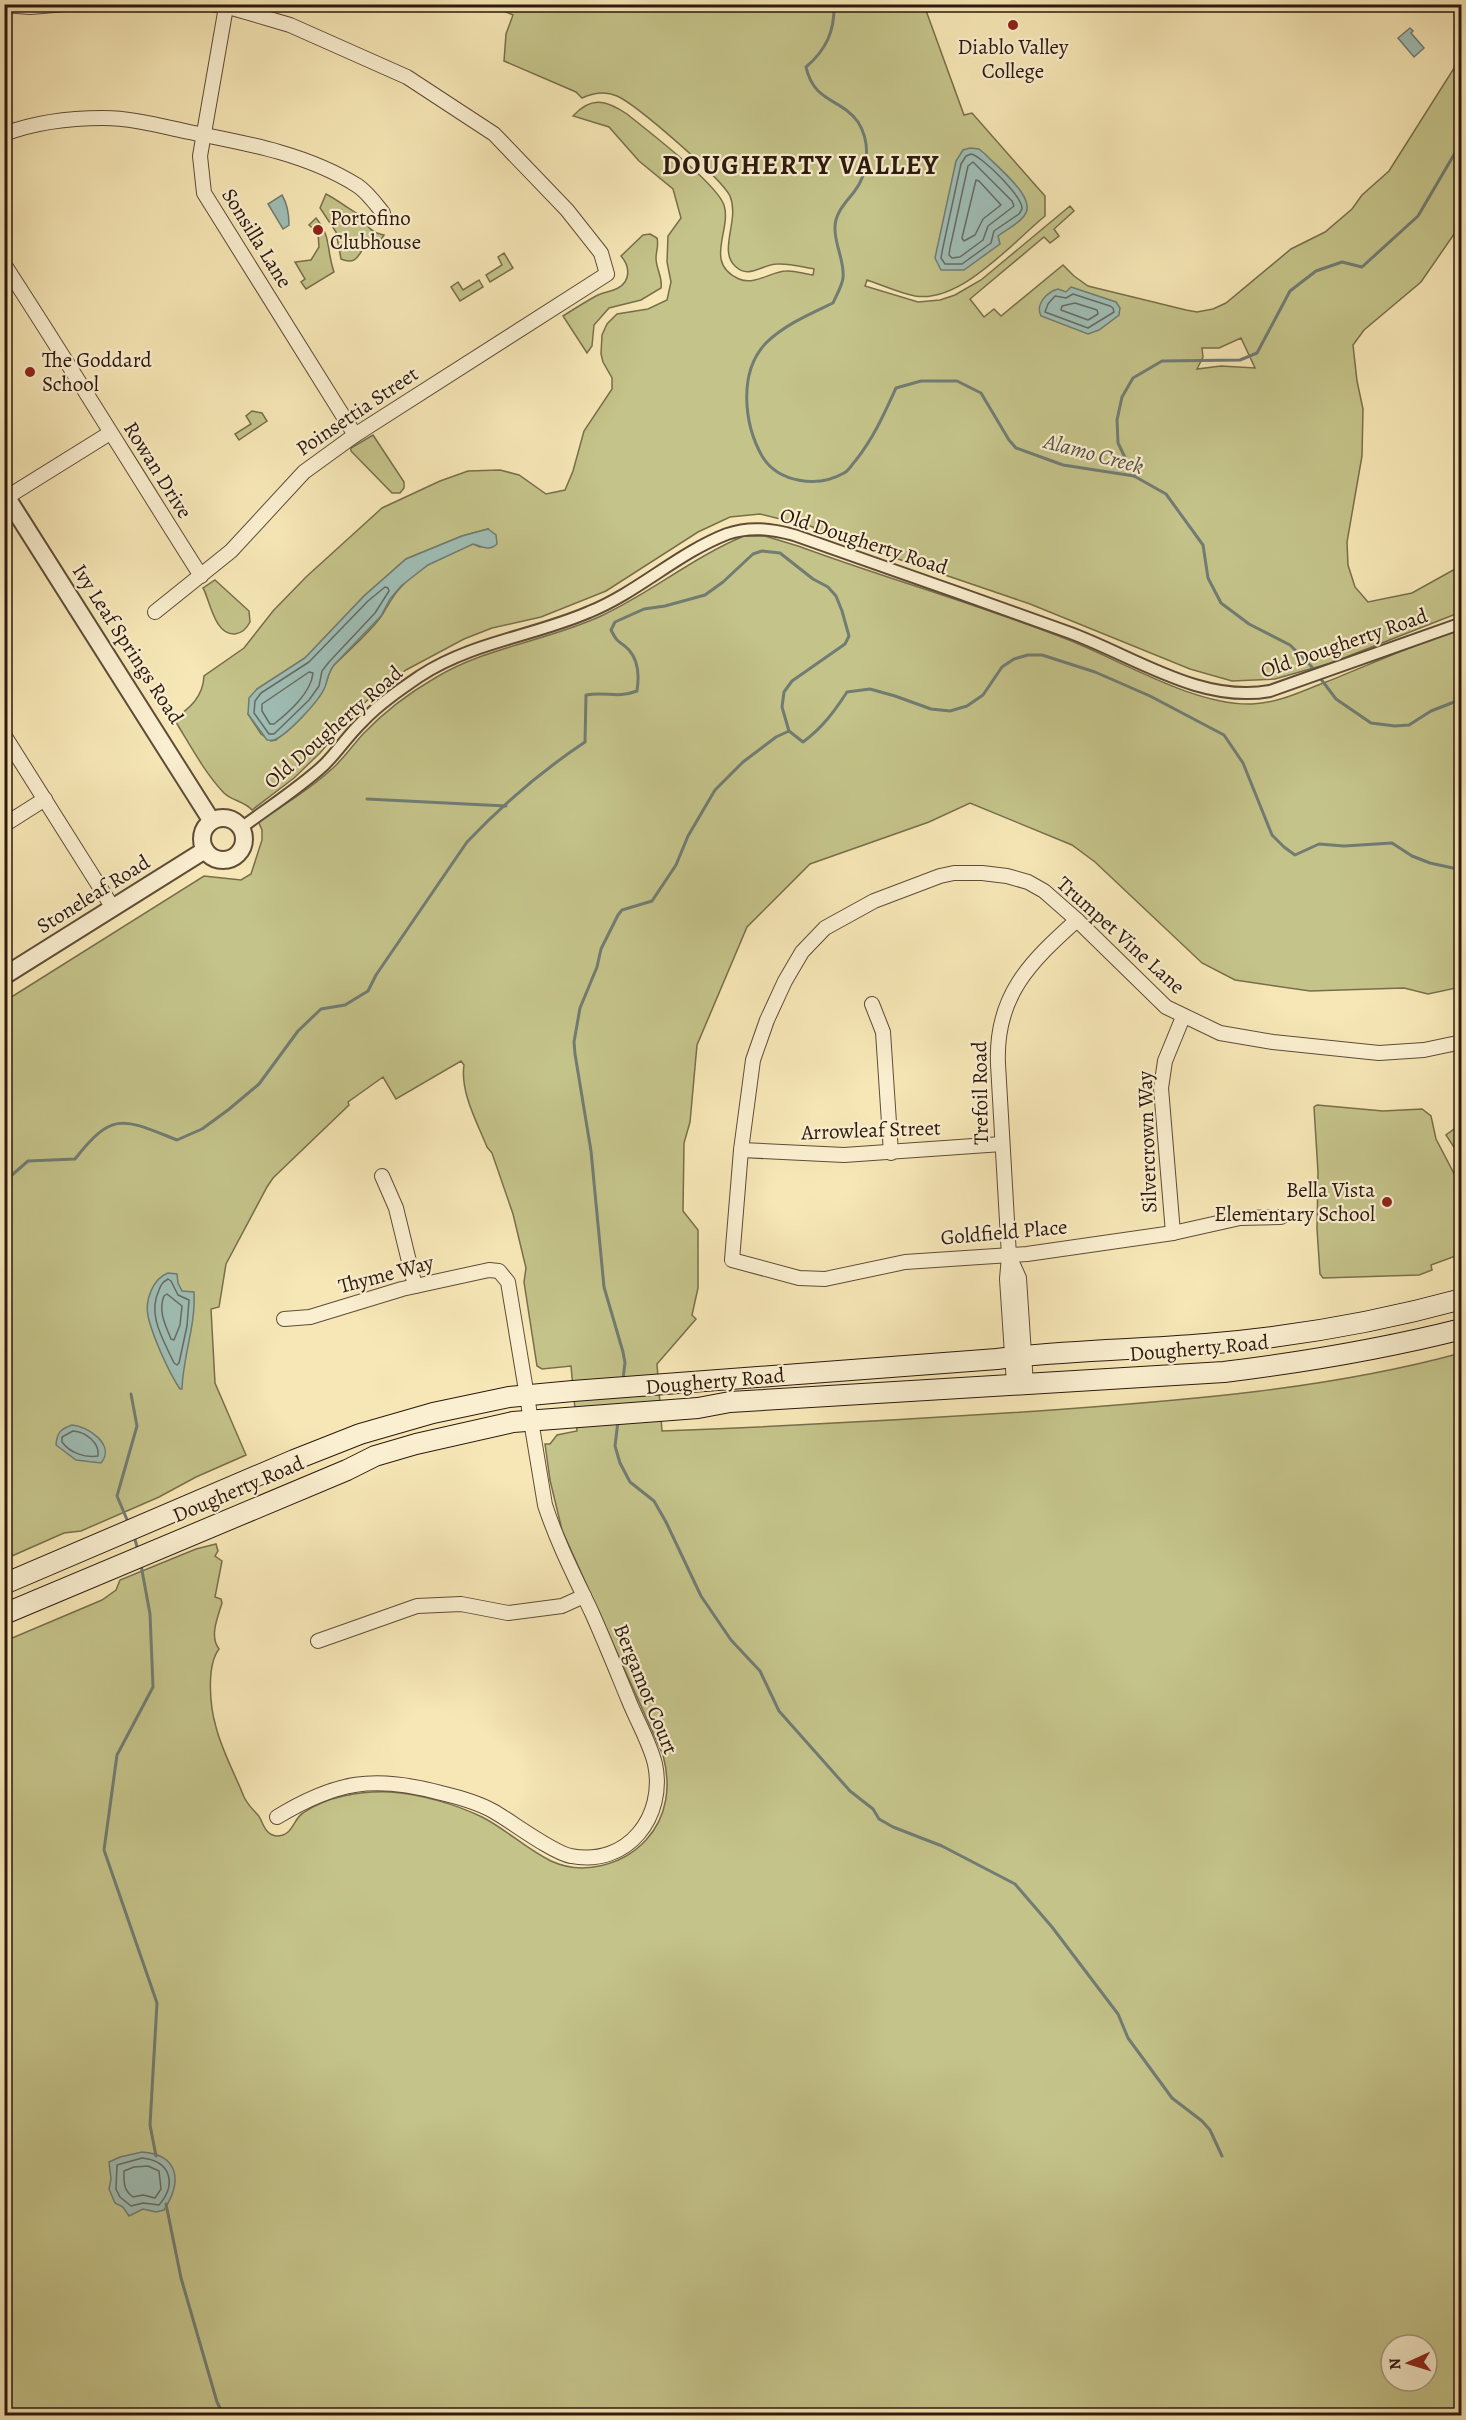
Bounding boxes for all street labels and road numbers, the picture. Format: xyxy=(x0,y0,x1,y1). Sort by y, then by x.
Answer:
street label: Sonsilla Lane xyxy=(215,183,299,293)
street label: Poinsettia Street xyxy=(290,360,424,462)
street label: Rowan Drive xyxy=(117,416,199,524)
street label: Old Dougherty Road xyxy=(776,501,952,582)
street label: Ivy Leaf Springs Road xyxy=(66,559,191,730)
street label: Old Dougherty Road xyxy=(1257,601,1432,685)
street label: Old Dougherty Road xyxy=(258,659,409,795)
street label: Stoneleaf Road xyxy=(31,848,156,940)
street label: Trumpet Vine Lane xyxy=(1051,870,1191,1000)
street label: Trefoil Road xyxy=(965,1040,995,1145)
street label: Silvercrown Way xyxy=(1131,1070,1163,1214)
street label: Arrowleaf Street xyxy=(800,1114,941,1146)
street label: Goldfield Place xyxy=(939,1213,1069,1251)
street label: Thyme Way xyxy=(335,1248,437,1300)
street label: Dougherty Road xyxy=(1128,1328,1271,1368)
street label: Dougherty Road xyxy=(644,1361,787,1401)
street label: Dougherty Road xyxy=(168,1448,309,1529)
street label: Bergamot Court xyxy=(607,1620,685,1758)

